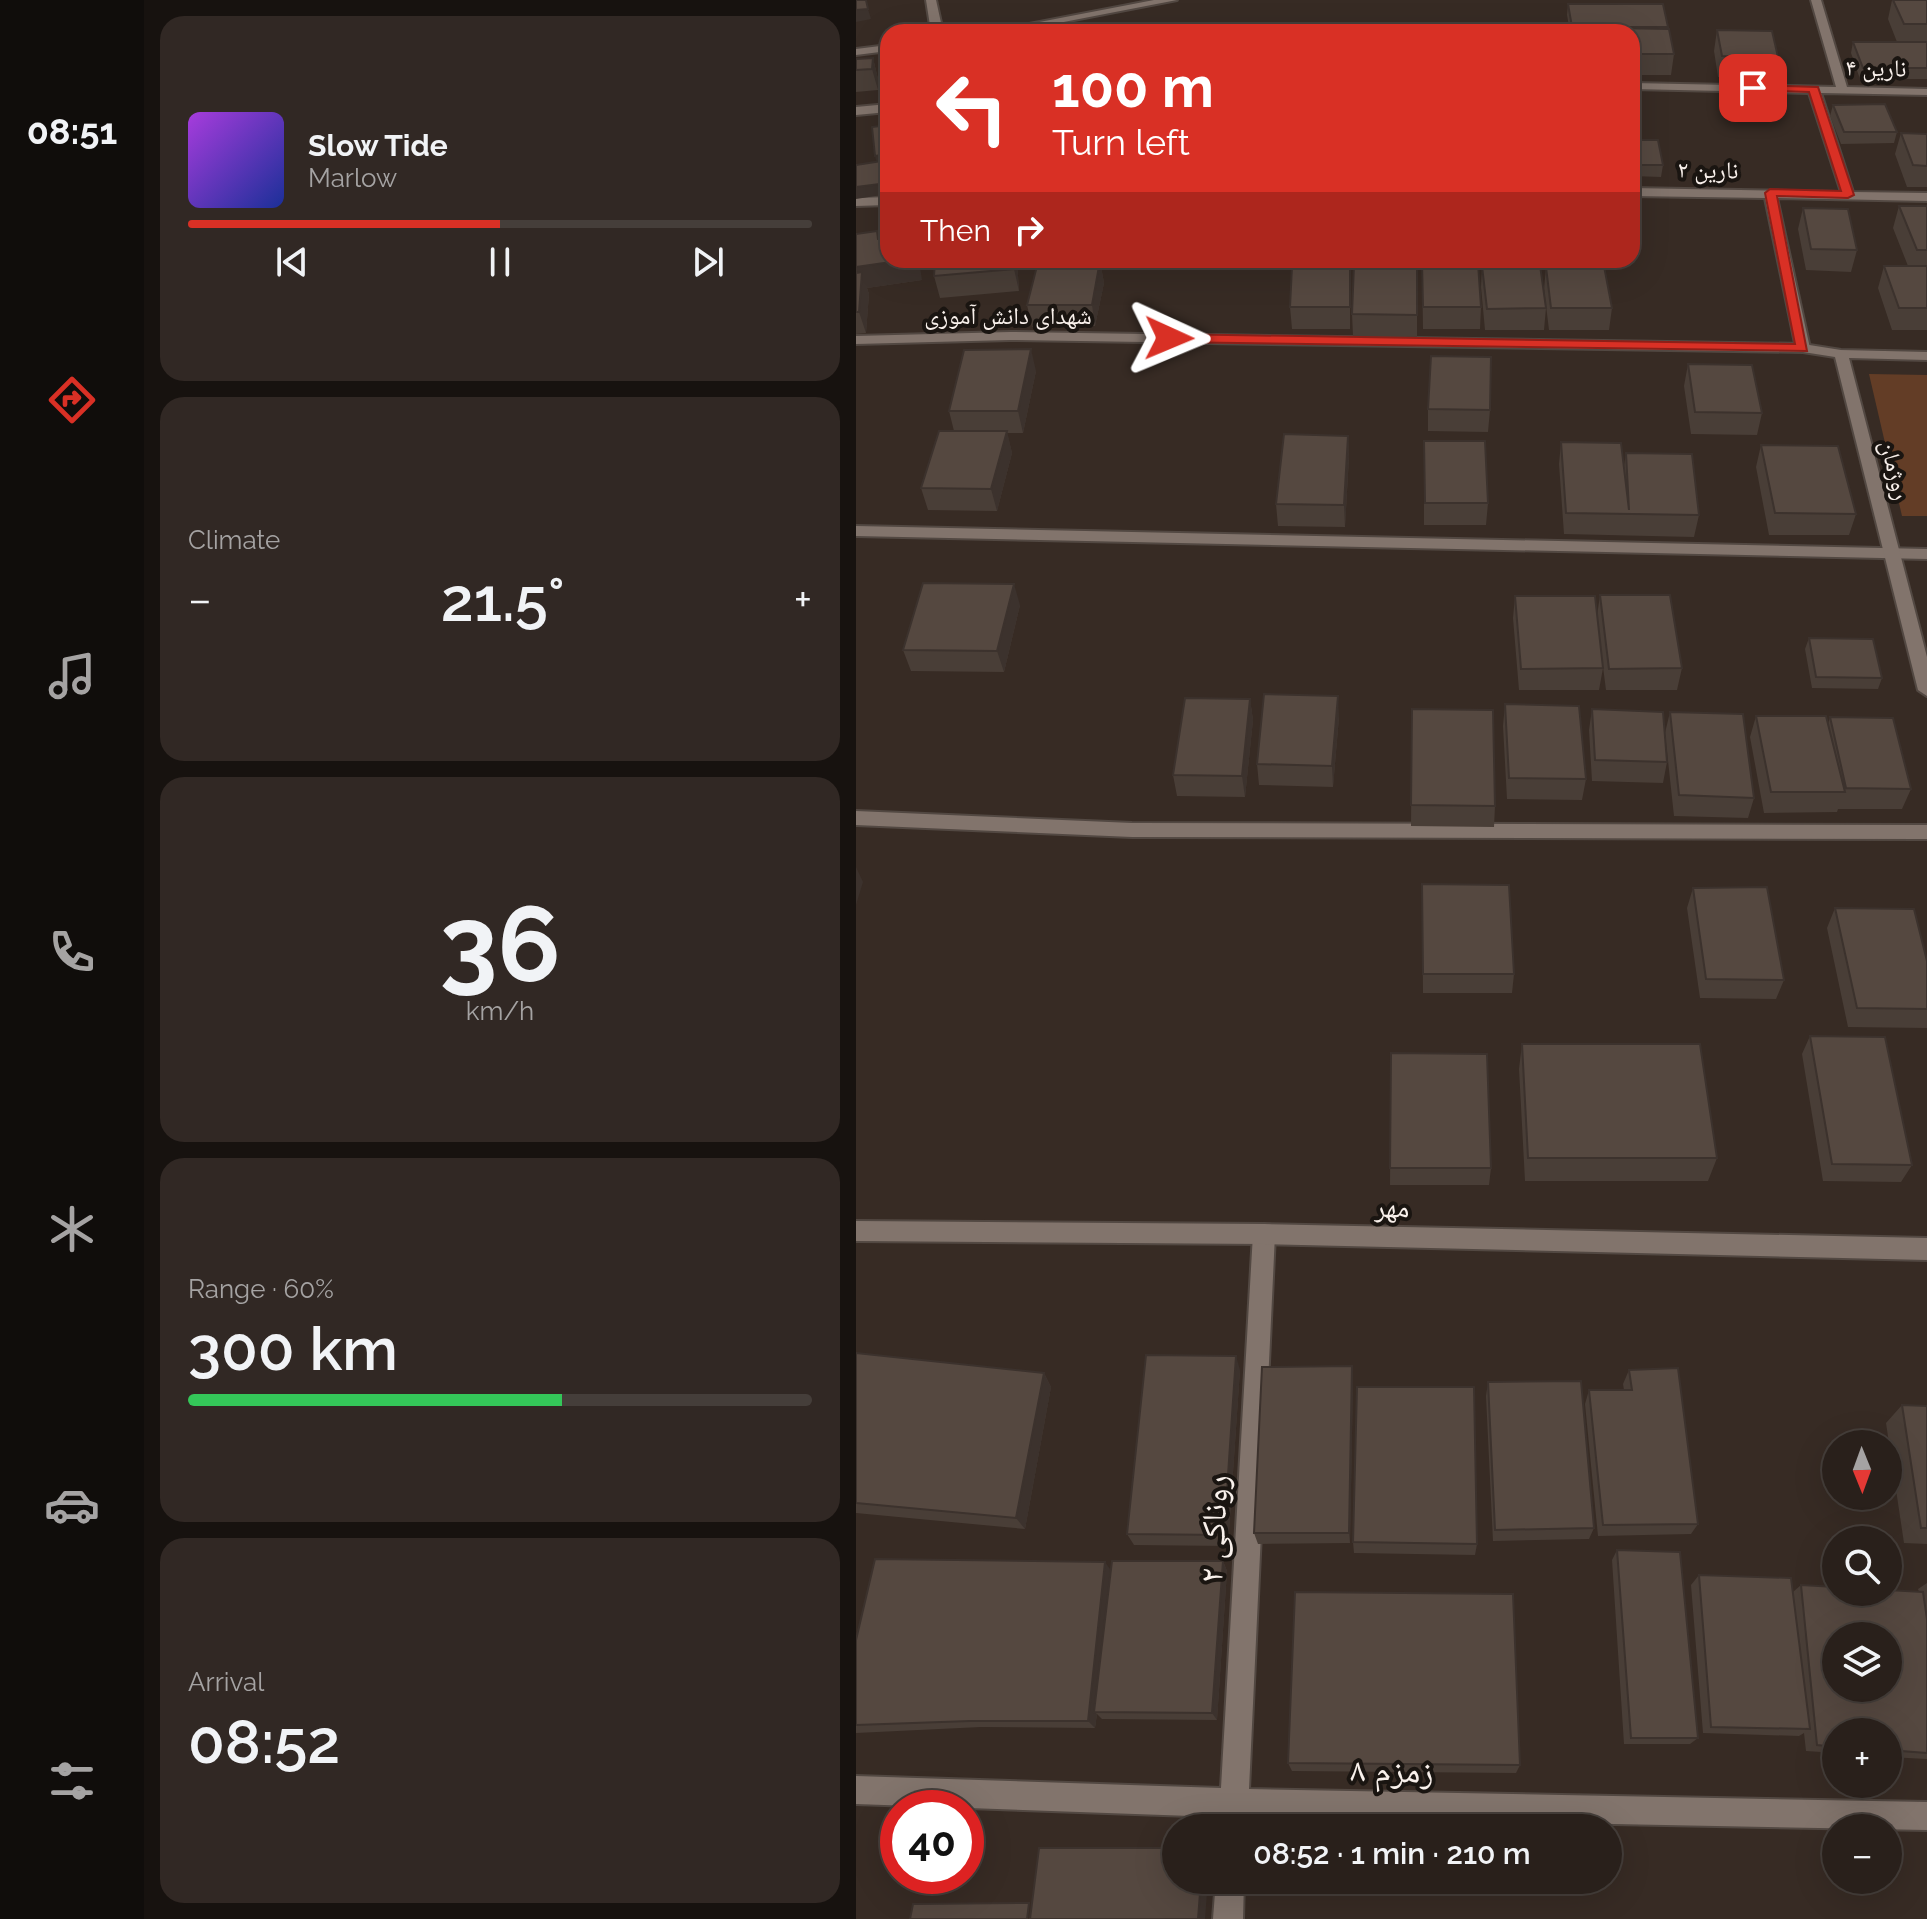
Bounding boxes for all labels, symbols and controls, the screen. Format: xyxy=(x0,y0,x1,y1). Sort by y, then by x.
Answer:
street label: نارین ۴ xyxy=(1845,52,1907,83)
text: 100 m xyxy=(1052,54,1214,120)
pin xyxy=(1719,54,1787,122)
icon: left xyxy=(920,56,1024,160)
icon: arrive xyxy=(1731,66,1775,110)
text: 08:51 xyxy=(27,110,117,152)
text: Turn left xyxy=(1052,121,1190,163)
text: Slow Tide xyxy=(308,128,448,163)
street label: نارین ۲ xyxy=(1677,154,1739,185)
text: Marlow xyxy=(308,163,397,193)
icon: right xyxy=(1007,208,1051,252)
text: Then xyxy=(920,213,991,248)
icon: previous xyxy=(270,240,314,284)
icon: pause xyxy=(478,240,522,284)
icon: next xyxy=(686,240,730,284)
position arrow xyxy=(1127,296,1211,380)
street label: شهدای دانش آموزی xyxy=(924,301,1092,330)
icon: directions xyxy=(44,372,100,428)
street label: روژمان xyxy=(1874,437,1917,503)
text: Climate xyxy=(188,525,280,555)
text: 21.5° xyxy=(441,565,565,635)
text: − xyxy=(188,574,212,625)
text: + xyxy=(794,574,812,625)
icon: music xyxy=(44,648,100,704)
text: 36 xyxy=(439,883,561,1005)
icon: phone xyxy=(44,924,100,980)
text: km/h xyxy=(466,996,534,1026)
street label: مهر xyxy=(1373,1191,1410,1224)
icon: climate xyxy=(44,1201,100,1257)
text: Range · 60% xyxy=(188,1274,334,1304)
text: 300 km xyxy=(188,1314,398,1384)
north arrow xyxy=(1822,1430,1902,1510)
map controls xyxy=(1822,1430,1902,1894)
street label: روناکی ۲ xyxy=(1190,1474,1237,1584)
icon: car xyxy=(44,1477,100,1533)
button: search xyxy=(1822,1526,1902,1606)
button: layers xyxy=(1822,1622,1902,1702)
text: Arrival xyxy=(188,1667,264,1697)
text: 08:52 xyxy=(188,1707,340,1777)
button: + xyxy=(1822,1718,1902,1798)
street label: زمزم ۸ xyxy=(1350,1749,1434,1794)
icon: filters xyxy=(44,1753,100,1809)
speed limit sign: 40 xyxy=(880,1790,984,1894)
button: − xyxy=(1822,1814,1902,1894)
text: 08:52 · 1 min · 210 m xyxy=(1253,1836,1531,1871)

